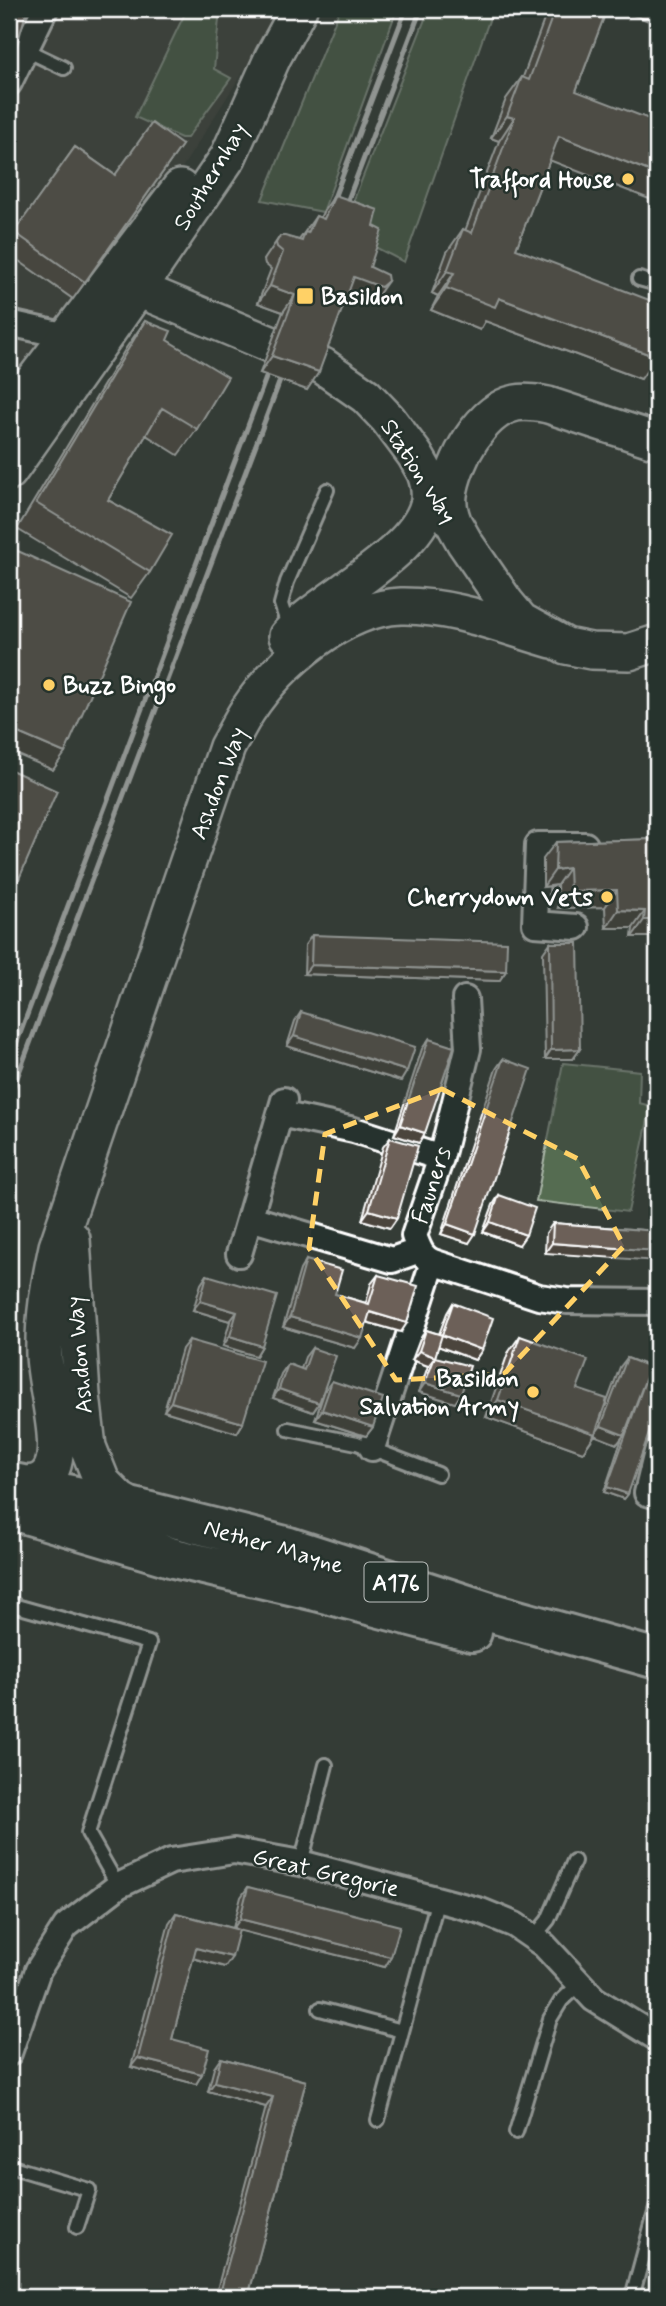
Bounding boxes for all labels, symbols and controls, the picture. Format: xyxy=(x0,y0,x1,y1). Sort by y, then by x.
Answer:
street label: Southernhay xyxy=(167,117,256,237)
place label: Trafford House xyxy=(469,165,615,198)
marker: Trafford House xyxy=(620,171,636,187)
place label: Basildon xyxy=(321,282,403,313)
marker: Basildon xyxy=(295,286,315,306)
street label: Station Way xyxy=(372,414,463,530)
place label: Buzz Bingo xyxy=(63,671,176,705)
marker: Buzz Bingo xyxy=(41,677,57,693)
street label: Ashdon Way xyxy=(184,723,255,844)
place label: Cherrydown Vets xyxy=(407,883,593,914)
marker: Cherrydown Vets xyxy=(599,889,615,905)
street label: Fauners xyxy=(405,1142,460,1228)
street label: Ashdon Way xyxy=(60,1295,101,1415)
place label: Basildon Salvation Army xyxy=(359,1364,519,1423)
marker: Basildon Salvation Army xyxy=(525,1384,541,1400)
street label: Nether Mayne xyxy=(200,1513,347,1582)
road number: A176 xyxy=(364,1562,428,1602)
street label: Great Gregorie xyxy=(249,1842,402,1907)

